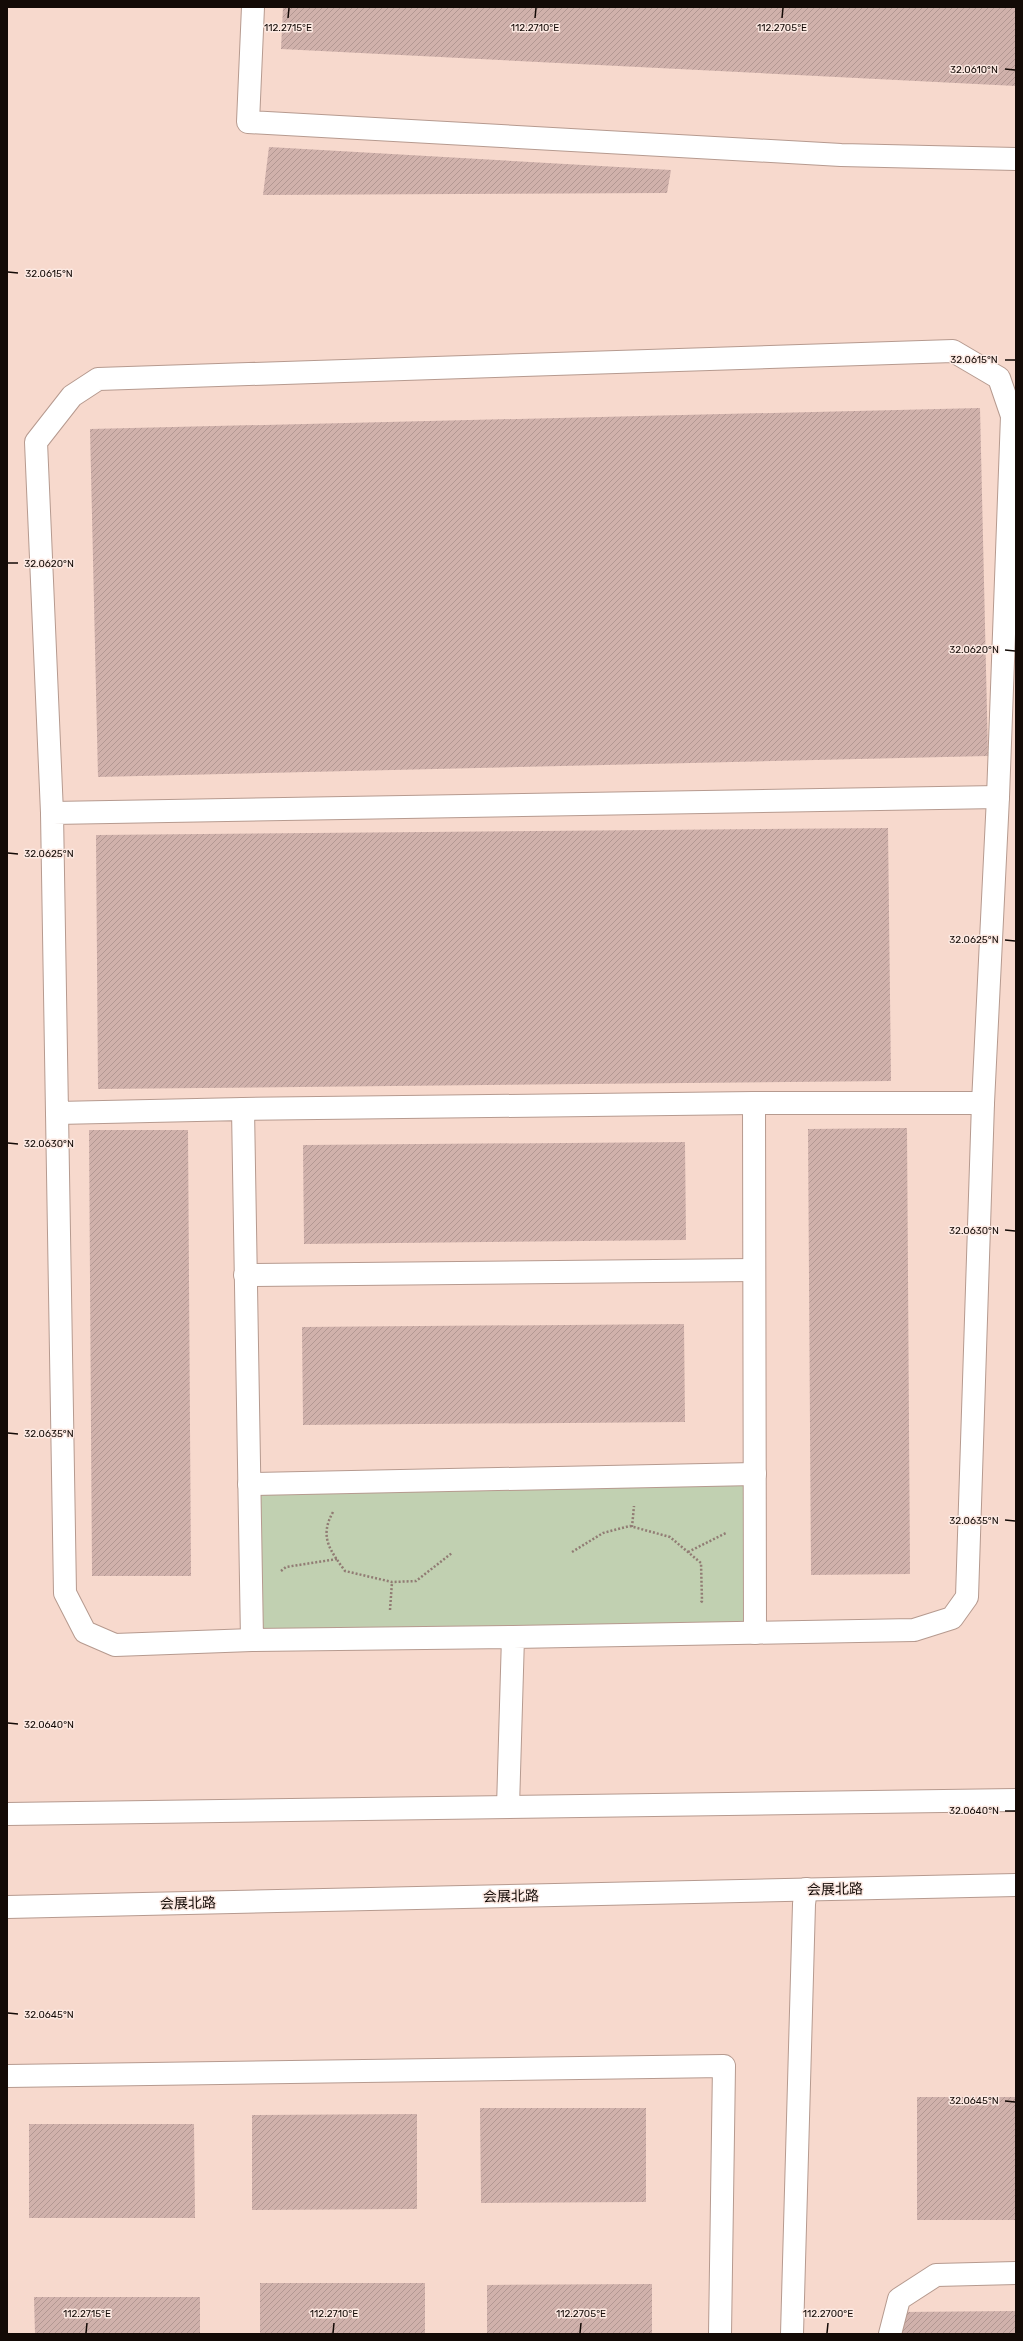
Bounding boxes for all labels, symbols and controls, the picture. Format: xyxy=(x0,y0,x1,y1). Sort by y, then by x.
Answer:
text: 112.2715°E xyxy=(264,22,312,34)
text: 112.2710°E xyxy=(511,22,559,34)
text: 112.2705°E xyxy=(757,22,807,34)
text: 32.0610°N xyxy=(950,64,998,76)
text: 32.0615°N xyxy=(25,268,73,280)
text: 32.0615°N xyxy=(950,354,998,366)
text: 32.0620°N xyxy=(24,558,74,570)
text: 32.0620°N xyxy=(949,644,999,656)
text: 32.0625°N xyxy=(24,848,74,860)
text: 32.0625°N xyxy=(949,934,999,946)
text: 32.0630°N xyxy=(24,1138,74,1150)
text: 32.0630°N xyxy=(949,1225,999,1237)
text: 32.0635°N xyxy=(24,1428,74,1440)
text: 32.0635°N xyxy=(949,1515,999,1527)
text: 32.0640°N xyxy=(24,1719,74,1731)
text: 32.0640°N xyxy=(949,1805,999,1817)
street label: 会展北路 xyxy=(807,1881,863,1898)
street label: 会展北路 xyxy=(483,1888,539,1905)
street label: 会展北路 xyxy=(160,1895,216,1912)
text: 32.0645°N xyxy=(24,2009,74,2021)
text: 32.0645°N xyxy=(949,2095,999,2107)
text: 112.2715°E xyxy=(63,2308,111,2320)
text: 112.2710°E xyxy=(310,2308,358,2320)
text: 112.2705°E xyxy=(556,2308,606,2320)
text: 112.2700°E xyxy=(803,2308,853,2320)

